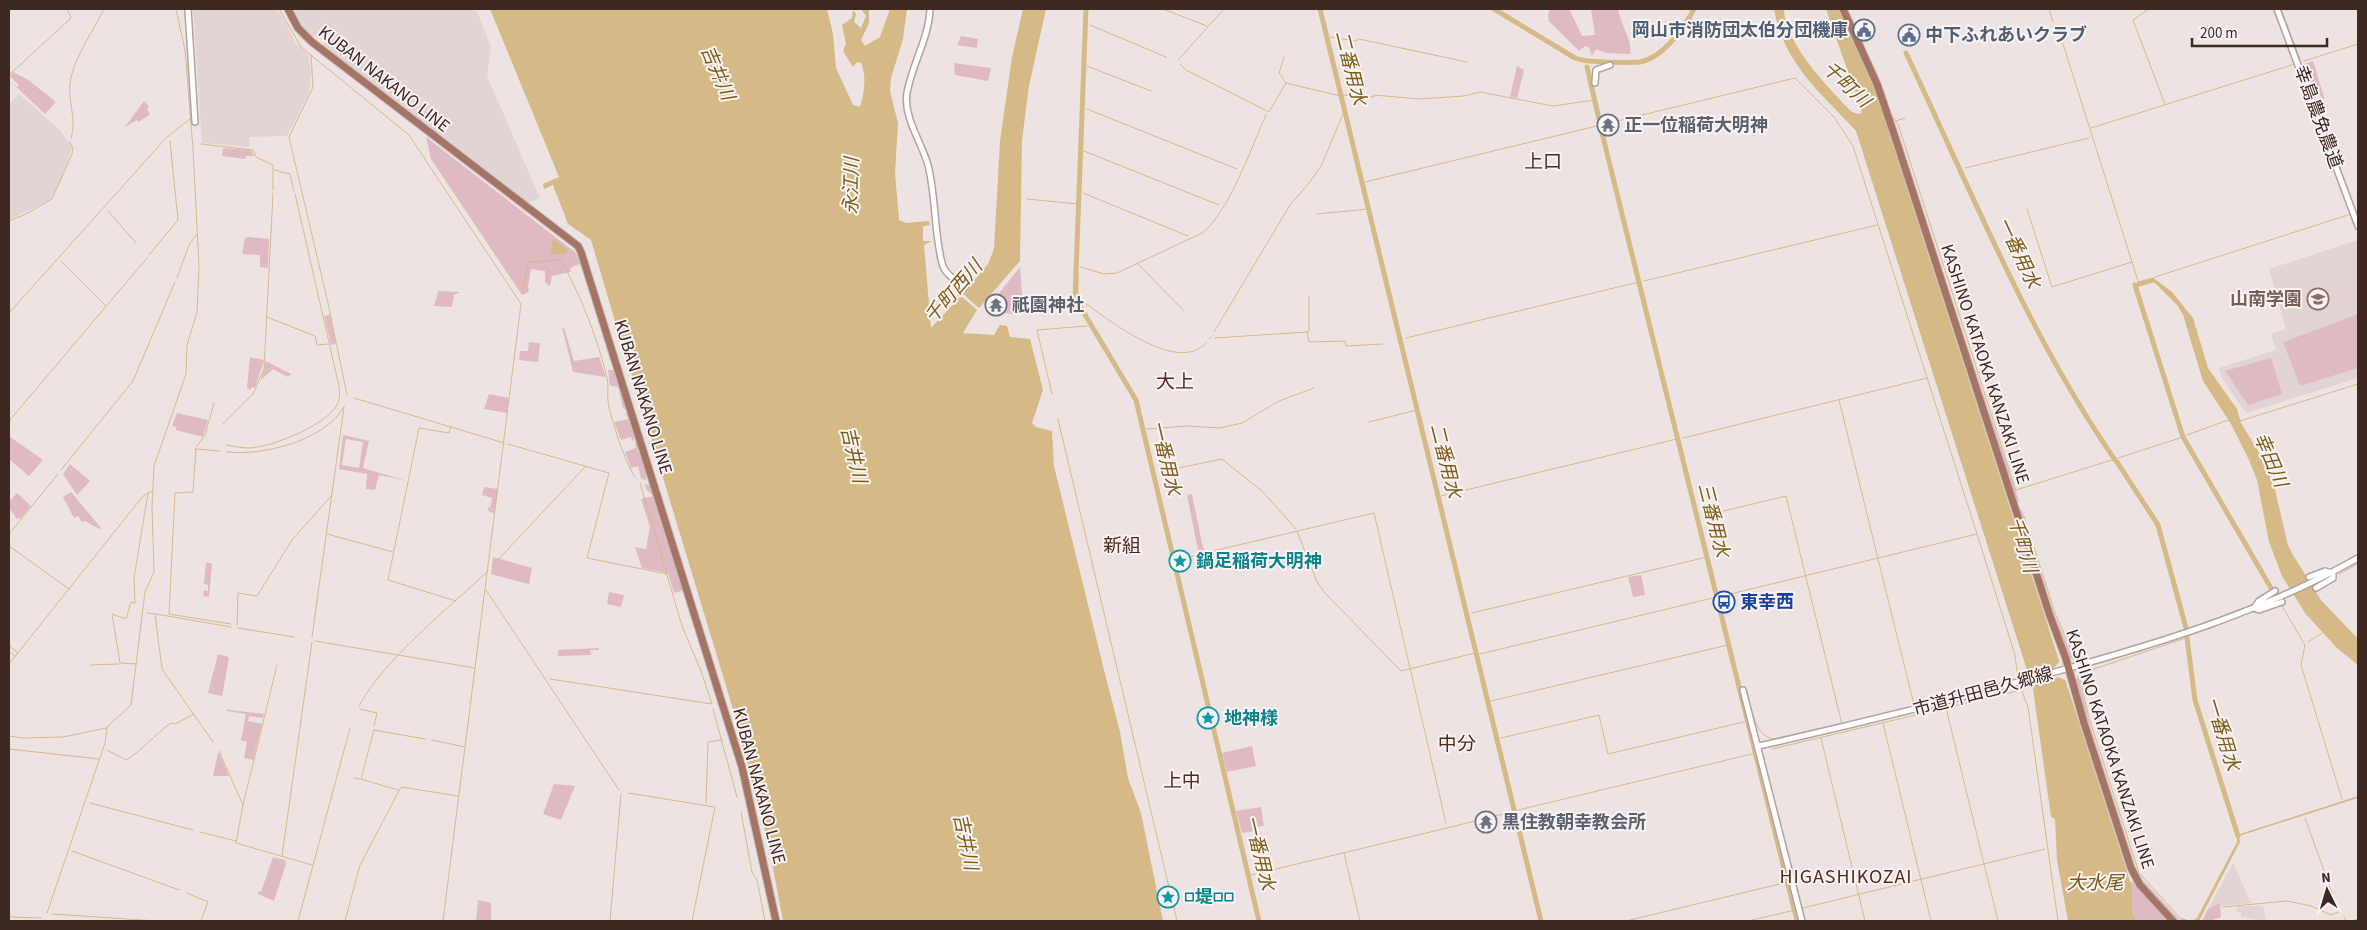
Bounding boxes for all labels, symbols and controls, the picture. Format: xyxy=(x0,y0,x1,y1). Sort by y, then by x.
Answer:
scale bar xyxy=(2192,15,2327,47)
place label: 岡山市消防団太伯分団機庫 xyxy=(1632,18,1848,43)
public building icon: 岡山市消防団太伯分団機庫 xyxy=(1852,18,1876,42)
street label: KUBAN NAKANO LINE xyxy=(313,20,455,138)
public building icon: 中下ふれあいクラブ xyxy=(1897,23,1921,47)
place label: 中下ふれあいクラブ xyxy=(1925,23,2087,48)
text: 200 m xyxy=(2200,23,2238,44)
water label: 二番用水 xyxy=(1328,28,1373,110)
water label: 吉井川 xyxy=(693,41,741,106)
water label: 千町川 xyxy=(1816,56,1878,116)
street label: 幸島農免農道 xyxy=(2288,62,2348,172)
temple icon: 正一位稲荷大明神 xyxy=(1596,113,1620,137)
place label: 正一位稲荷大明神 xyxy=(1624,113,1768,138)
district label: 上口 xyxy=(1524,149,1562,176)
water label: 永江川 xyxy=(838,155,866,215)
water label: 一番用水 xyxy=(1990,213,2047,295)
street label: KASHINO KATAOKA KANZAKI LINE xyxy=(1934,241,2036,487)
water label: 千町西川 xyxy=(919,253,990,330)
place label: 山南学園 xyxy=(2230,287,2302,312)
school or university icon: 山南学園 xyxy=(2306,287,2330,311)
temple icon: 祇園神社 xyxy=(984,293,1008,317)
place label: 祇園神社 xyxy=(1012,293,1084,318)
street label: KUBAN NAKANO LINE xyxy=(608,317,678,477)
district label: 大上 xyxy=(1156,369,1194,396)
water label: 一番用水 xyxy=(1143,418,1187,500)
water label: 二番用水 xyxy=(1423,421,1468,503)
water label: 吉井川 xyxy=(833,424,873,488)
water label: 幸田川 xyxy=(2246,428,2294,493)
water label: 三番用水 xyxy=(1691,480,1736,562)
water label: 千町川 xyxy=(2001,514,2044,578)
district label: 新組 xyxy=(1103,533,1141,560)
place icon: 鍋足稲荷大明神 xyxy=(1168,549,1192,573)
place label: 鍋足稲荷大明神 xyxy=(1196,549,1322,574)
bus stop icon: 東幸西 xyxy=(1712,590,1736,614)
place label: 東幸西 xyxy=(1740,590,1794,615)
street label: KASHINO KATAOKA KANZAKI LINE xyxy=(2059,626,2161,872)
street label: 市道升田邑久郷線 xyxy=(1910,661,2056,723)
water label: 一番用水 xyxy=(2198,694,2247,776)
street label: KUBAN NAKANO LINE xyxy=(726,705,792,867)
place icon: 地神様 xyxy=(1196,706,1220,730)
place label: 地神様 xyxy=(1224,706,1278,731)
district label: 中分 xyxy=(1438,731,1476,758)
district label: 上中 xyxy=(1163,768,1201,795)
temple icon: 黒住教朝幸教会所 xyxy=(1474,810,1498,834)
place label: 黒住教朝幸教会所 xyxy=(1502,810,1646,835)
water label: 吉井川 xyxy=(946,811,985,875)
water label: 一番用水 xyxy=(1237,813,1281,895)
district label: HIGASHIKOZAI xyxy=(1779,863,1913,891)
north arrow xyxy=(2302,865,2352,915)
text: N xyxy=(2320,868,2331,888)
water label: 大水尾 xyxy=(2066,870,2125,897)
place icon: □堤□□ xyxy=(1156,885,1180,909)
place label: □堤□□ xyxy=(1184,885,1234,910)

